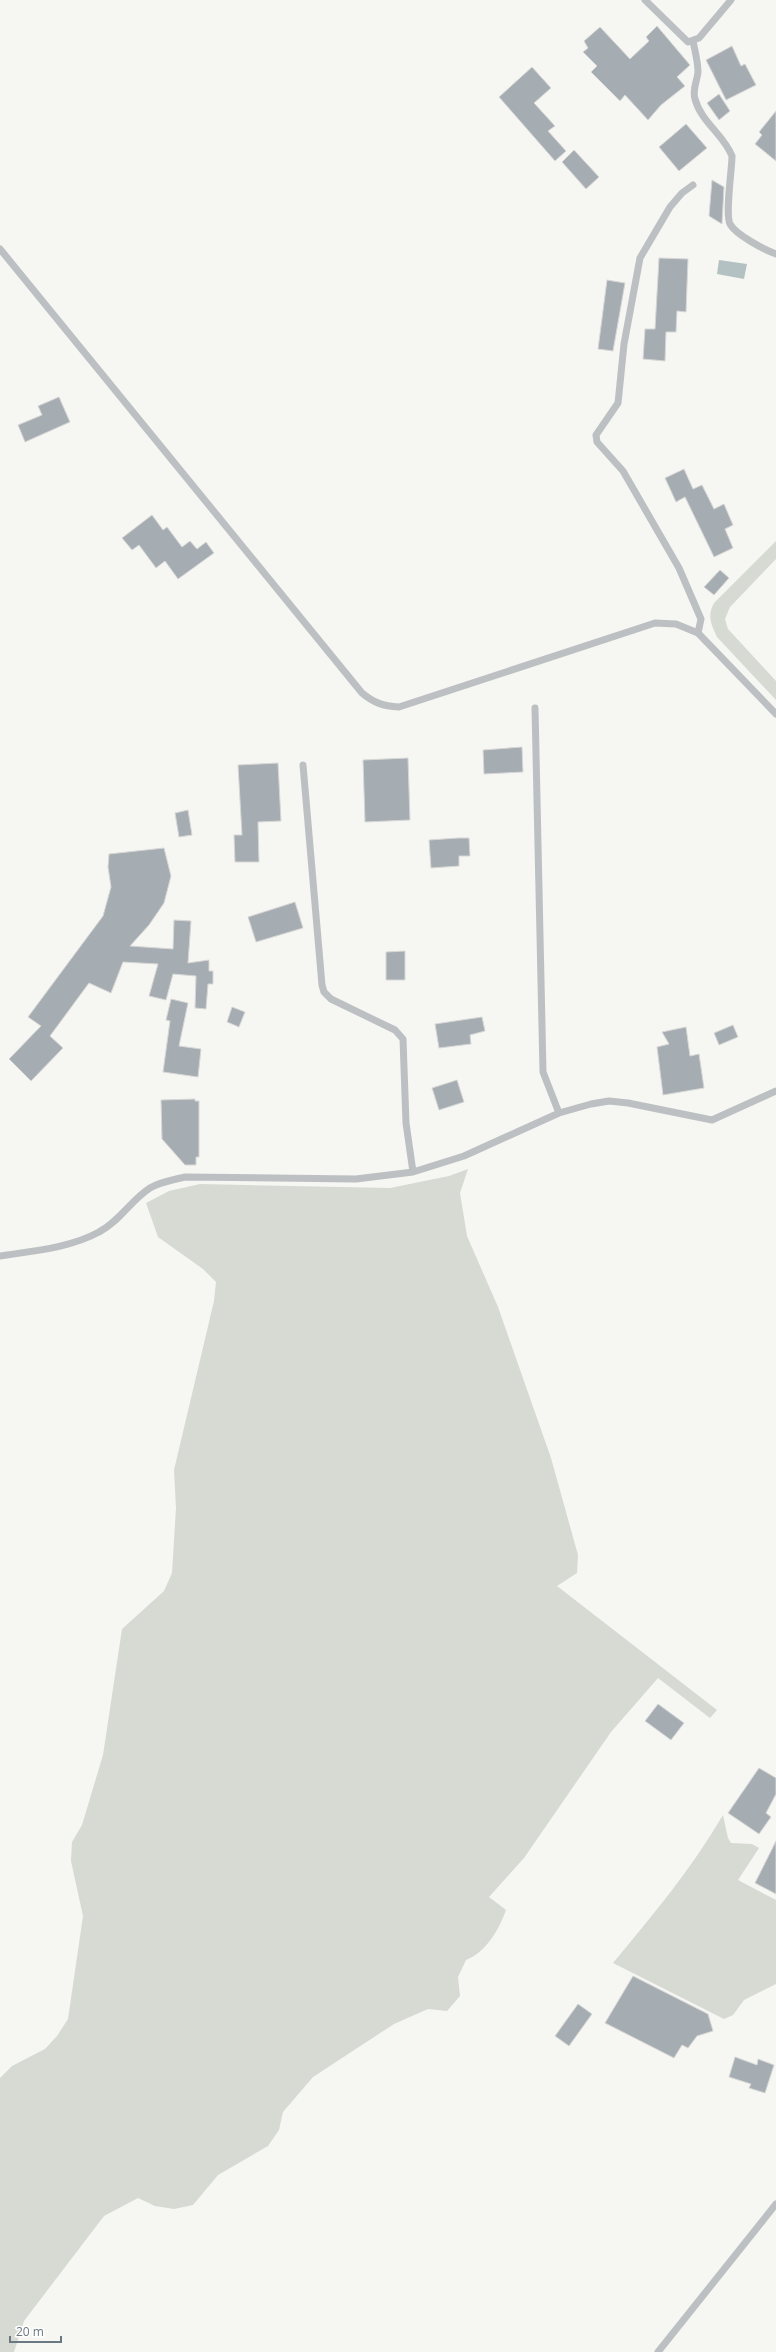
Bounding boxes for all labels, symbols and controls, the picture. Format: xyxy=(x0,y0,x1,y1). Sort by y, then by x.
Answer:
scale bar xyxy=(10,2318,61,2344)
text: 20 m xyxy=(16,2323,44,2340)

